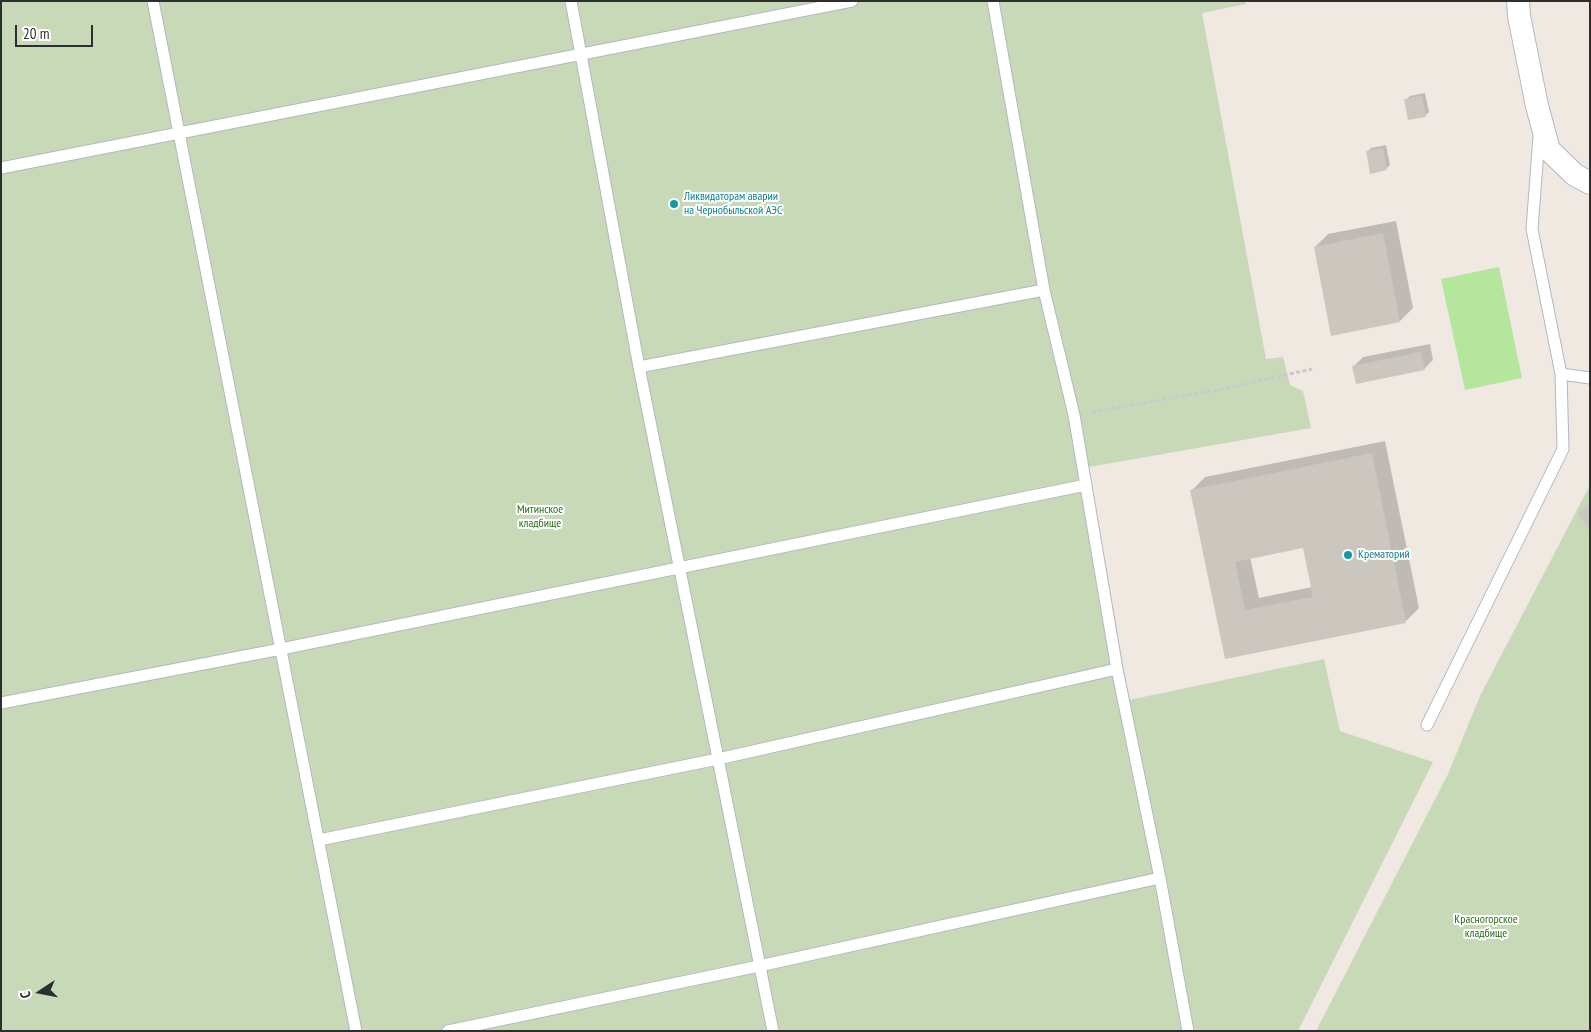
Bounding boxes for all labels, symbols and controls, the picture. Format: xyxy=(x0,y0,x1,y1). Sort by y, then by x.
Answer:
scale bar xyxy=(18,15,95,47)
text: 20 m xyxy=(23,24,49,43)
place label: Ликвидаторам аварии на Чернобыльской АЭС xyxy=(684,190,782,218)
marker: Ликвидаторам аварии на Чернобыльской АЭС xyxy=(668,198,680,210)
park label: Митинское кладбище xyxy=(517,503,563,531)
place label: Крематорий xyxy=(1358,548,1410,562)
marker: Крематорий xyxy=(1342,549,1354,561)
park label: Красногорское кладбище xyxy=(1454,913,1518,941)
north arrow xyxy=(15,967,65,1017)
text: С xyxy=(16,990,35,1000)

